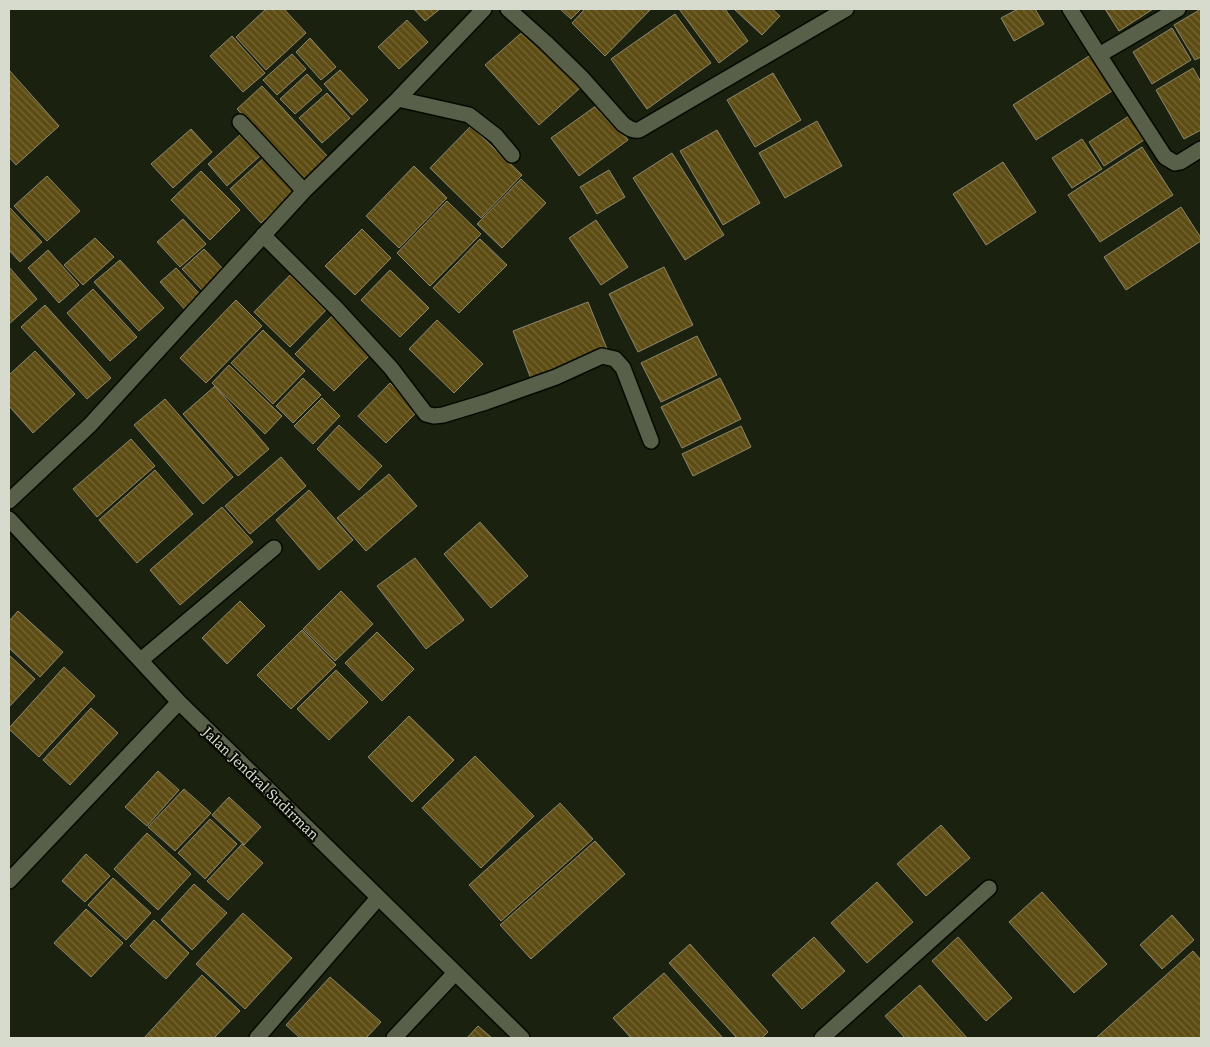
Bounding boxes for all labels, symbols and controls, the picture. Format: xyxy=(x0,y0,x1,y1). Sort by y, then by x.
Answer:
street label: Jalan Jendral Sudirman xyxy=(197,721,324,844)

